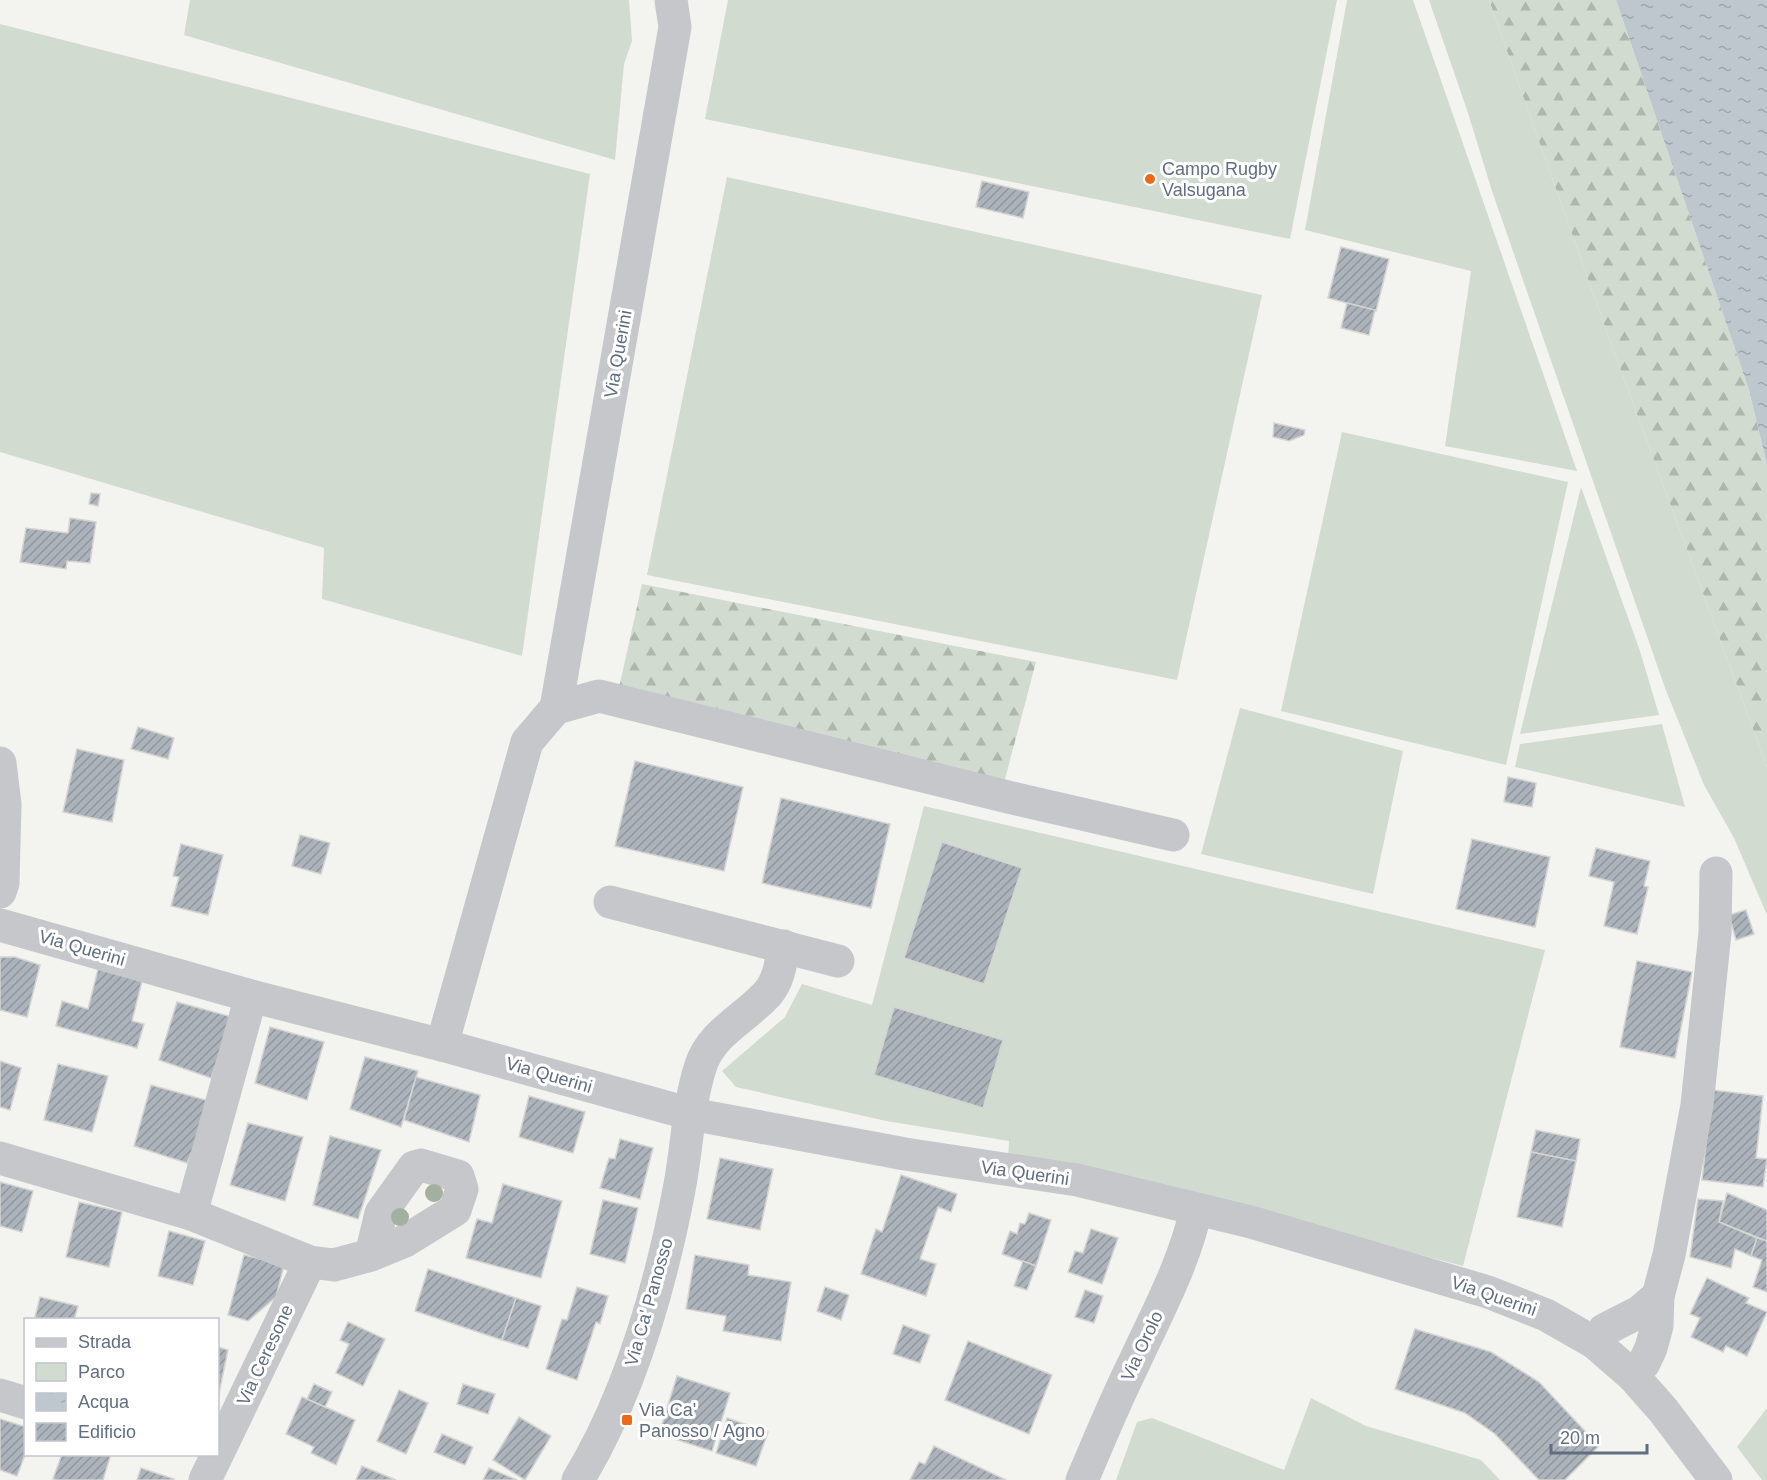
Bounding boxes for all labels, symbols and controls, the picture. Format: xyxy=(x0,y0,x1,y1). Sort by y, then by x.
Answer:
place label: Campo Rugby Valsugana xyxy=(1162,159,1277,200)
marker: Campo Rugby Valsugana xyxy=(1143,172,1157,186)
street label: Via Querini xyxy=(600,309,636,399)
street label: Via Querini xyxy=(37,926,127,970)
street label: Via Querini xyxy=(504,1053,594,1097)
street label: Via Querini xyxy=(980,1157,1070,1189)
street label: Via Ca' Panosso xyxy=(621,1236,677,1368)
street label: Via Querini xyxy=(1449,1272,1539,1320)
street label: Via Ceresone xyxy=(233,1301,297,1409)
street label: Via Orolo xyxy=(1117,1308,1167,1384)
legend xyxy=(24,1318,219,1456)
text: Strada xyxy=(78,1332,132,1352)
text: Parco xyxy=(78,1362,125,1382)
text: Acqua xyxy=(78,1392,130,1412)
place label: Via Ca' Panosso / Agno xyxy=(639,1400,765,1441)
marker: Via Ca' Panosso / Agno xyxy=(620,1413,634,1427)
scale bar xyxy=(1551,1417,1647,1455)
text: Edificio xyxy=(78,1422,136,1442)
text: 20 m xyxy=(1560,1428,1600,1448)

